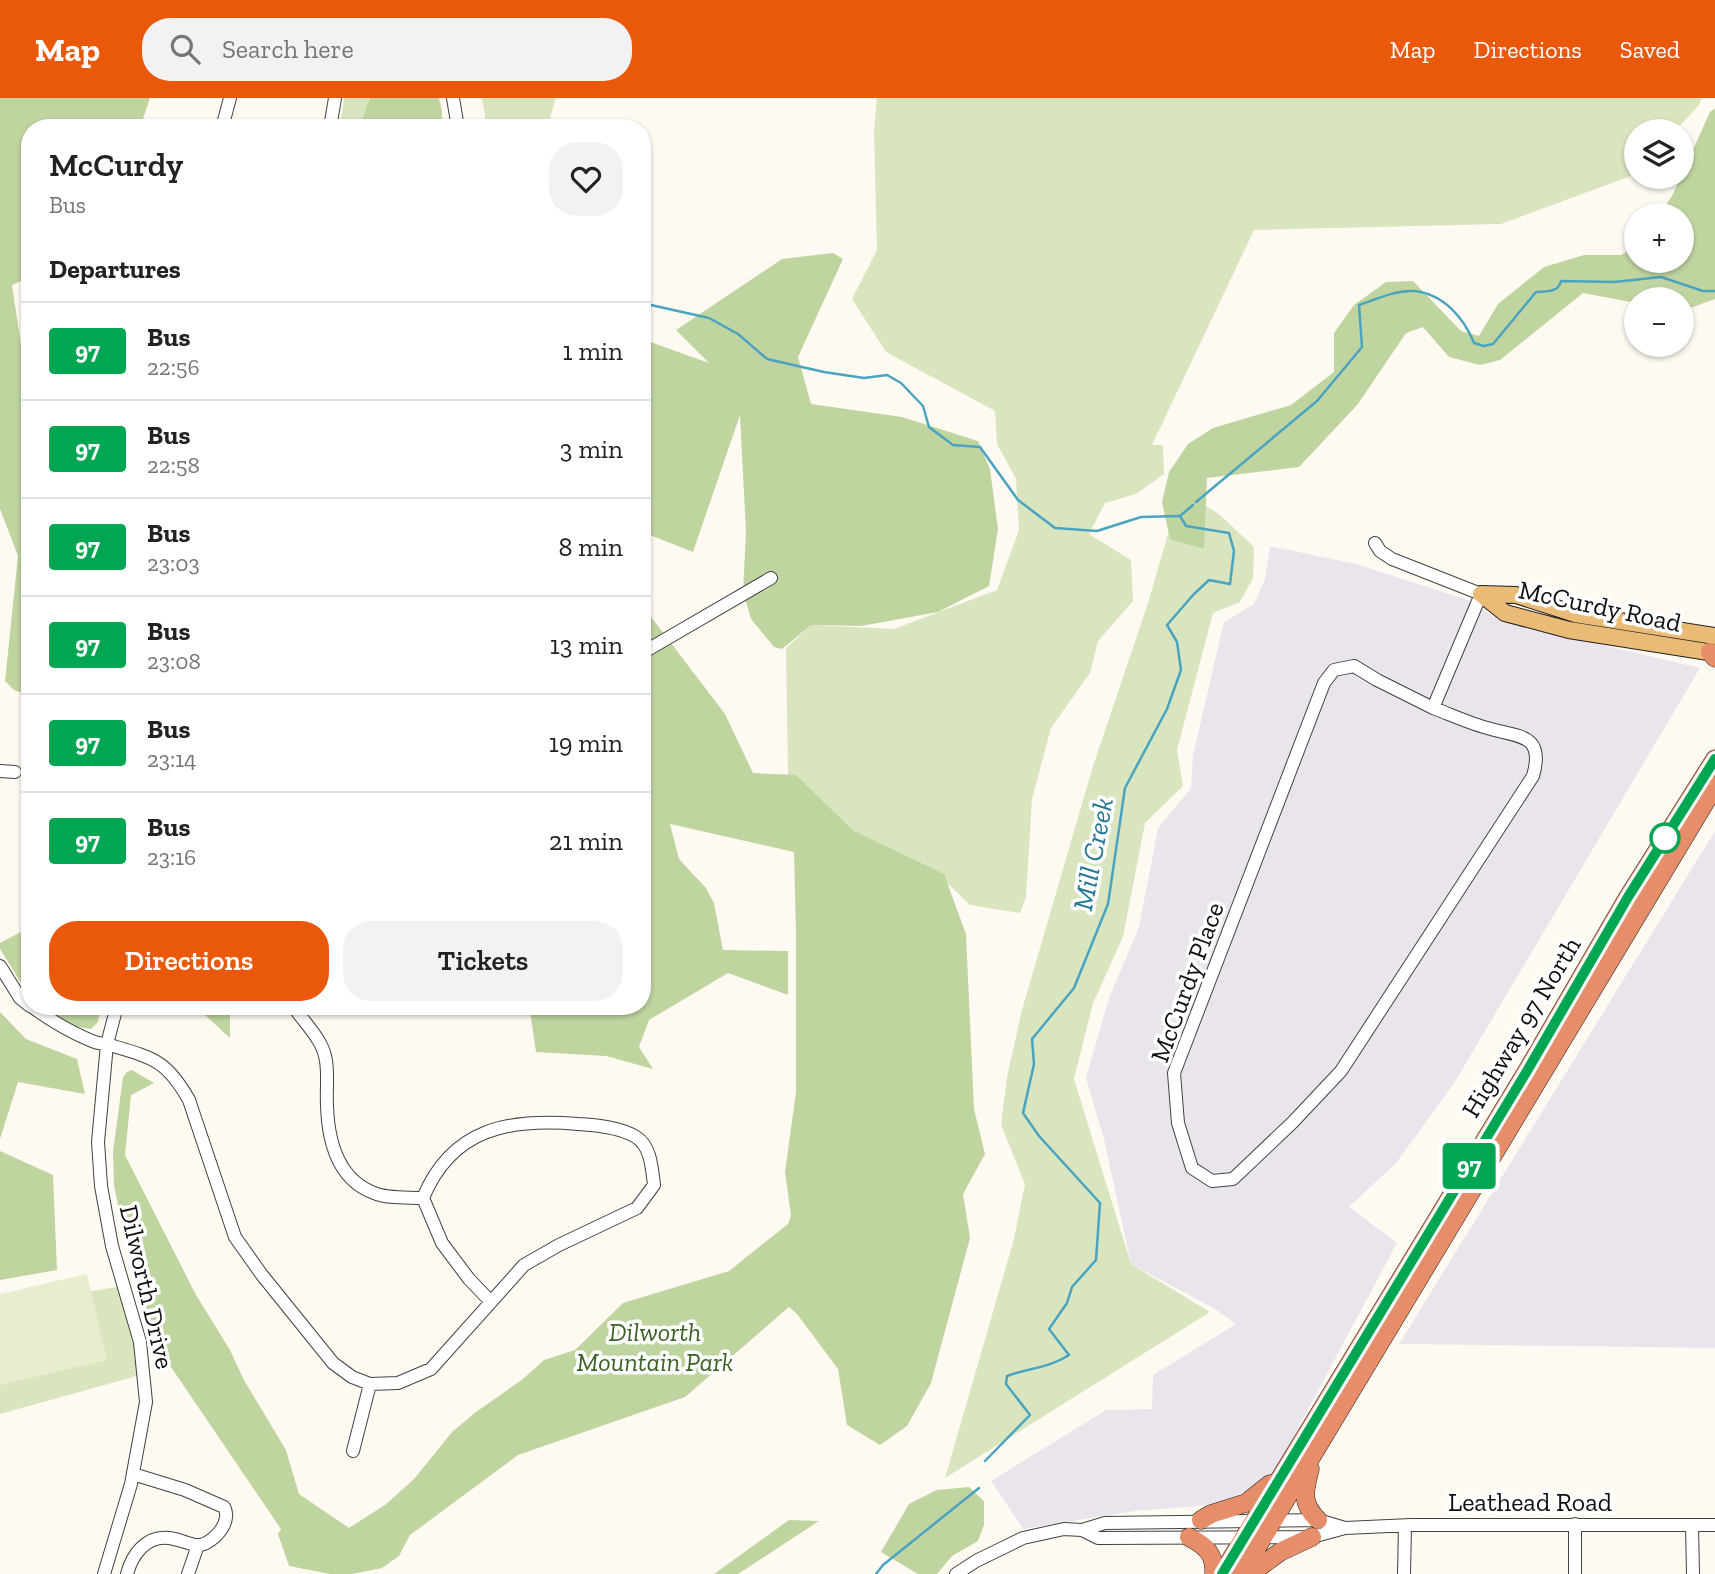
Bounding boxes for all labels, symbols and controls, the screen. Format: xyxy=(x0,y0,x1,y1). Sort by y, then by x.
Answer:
search box xyxy=(142,18,632,81)
text: Map xyxy=(35,30,100,69)
icon: search xyxy=(166,30,204,68)
text: Search here xyxy=(222,33,354,65)
text: Map xyxy=(1390,35,1436,64)
text: Directions xyxy=(1474,35,1582,64)
text: Saved xyxy=(1620,35,1680,64)
map controls xyxy=(1624,119,1694,357)
button: layers xyxy=(1624,119,1694,189)
button: heart xyxy=(549,142,623,216)
text: McCurdy xyxy=(49,145,183,184)
text: Bus xyxy=(49,191,86,219)
button: + xyxy=(1624,203,1694,273)
text: Departures xyxy=(49,253,181,285)
button: − xyxy=(1624,287,1694,357)
text: Bus xyxy=(147,321,190,353)
text: 1 min xyxy=(562,335,623,367)
text: 97 xyxy=(75,336,100,365)
text: 22:56 xyxy=(147,353,200,381)
text: Bus xyxy=(147,419,190,451)
text: 3 min xyxy=(560,433,623,465)
text: 97 xyxy=(75,434,100,463)
text: 22:58 xyxy=(147,451,200,479)
text: Bus xyxy=(147,517,190,549)
text: 8 min xyxy=(558,531,623,563)
text: 97 xyxy=(75,532,100,561)
text: 23:03 xyxy=(147,549,200,577)
street label: McCurdy Road xyxy=(1516,573,1684,639)
text: Bus xyxy=(147,615,190,647)
text: 13 min xyxy=(550,629,623,661)
text: 97 xyxy=(75,630,100,659)
text: 23:08 xyxy=(147,647,201,675)
text: Bus xyxy=(147,713,190,745)
text: 19 min xyxy=(549,727,623,759)
text: 97 xyxy=(75,728,100,757)
text: 23:14 xyxy=(147,745,197,773)
water label: Mill Creek xyxy=(1066,795,1120,913)
text: Bus xyxy=(147,811,190,843)
unlabelled marker xyxy=(1650,823,1680,853)
text: 21 min xyxy=(549,825,623,857)
text: 97 xyxy=(75,826,100,855)
text: 23:16 xyxy=(147,843,196,871)
street label: McCurdy Place xyxy=(1143,898,1231,1066)
button: Directions xyxy=(49,921,329,1001)
button: Tickets xyxy=(343,921,623,1001)
street label: Highway 97 North xyxy=(1455,931,1588,1123)
line badge: 97 xyxy=(1438,1143,1500,1189)
text: 97 xyxy=(1457,1151,1481,1180)
street label: Dilworth Drive xyxy=(113,1202,181,1372)
park label: Dilworth Mountain Park xyxy=(577,1316,733,1378)
street label: Leathead Road xyxy=(1448,1486,1612,1518)

